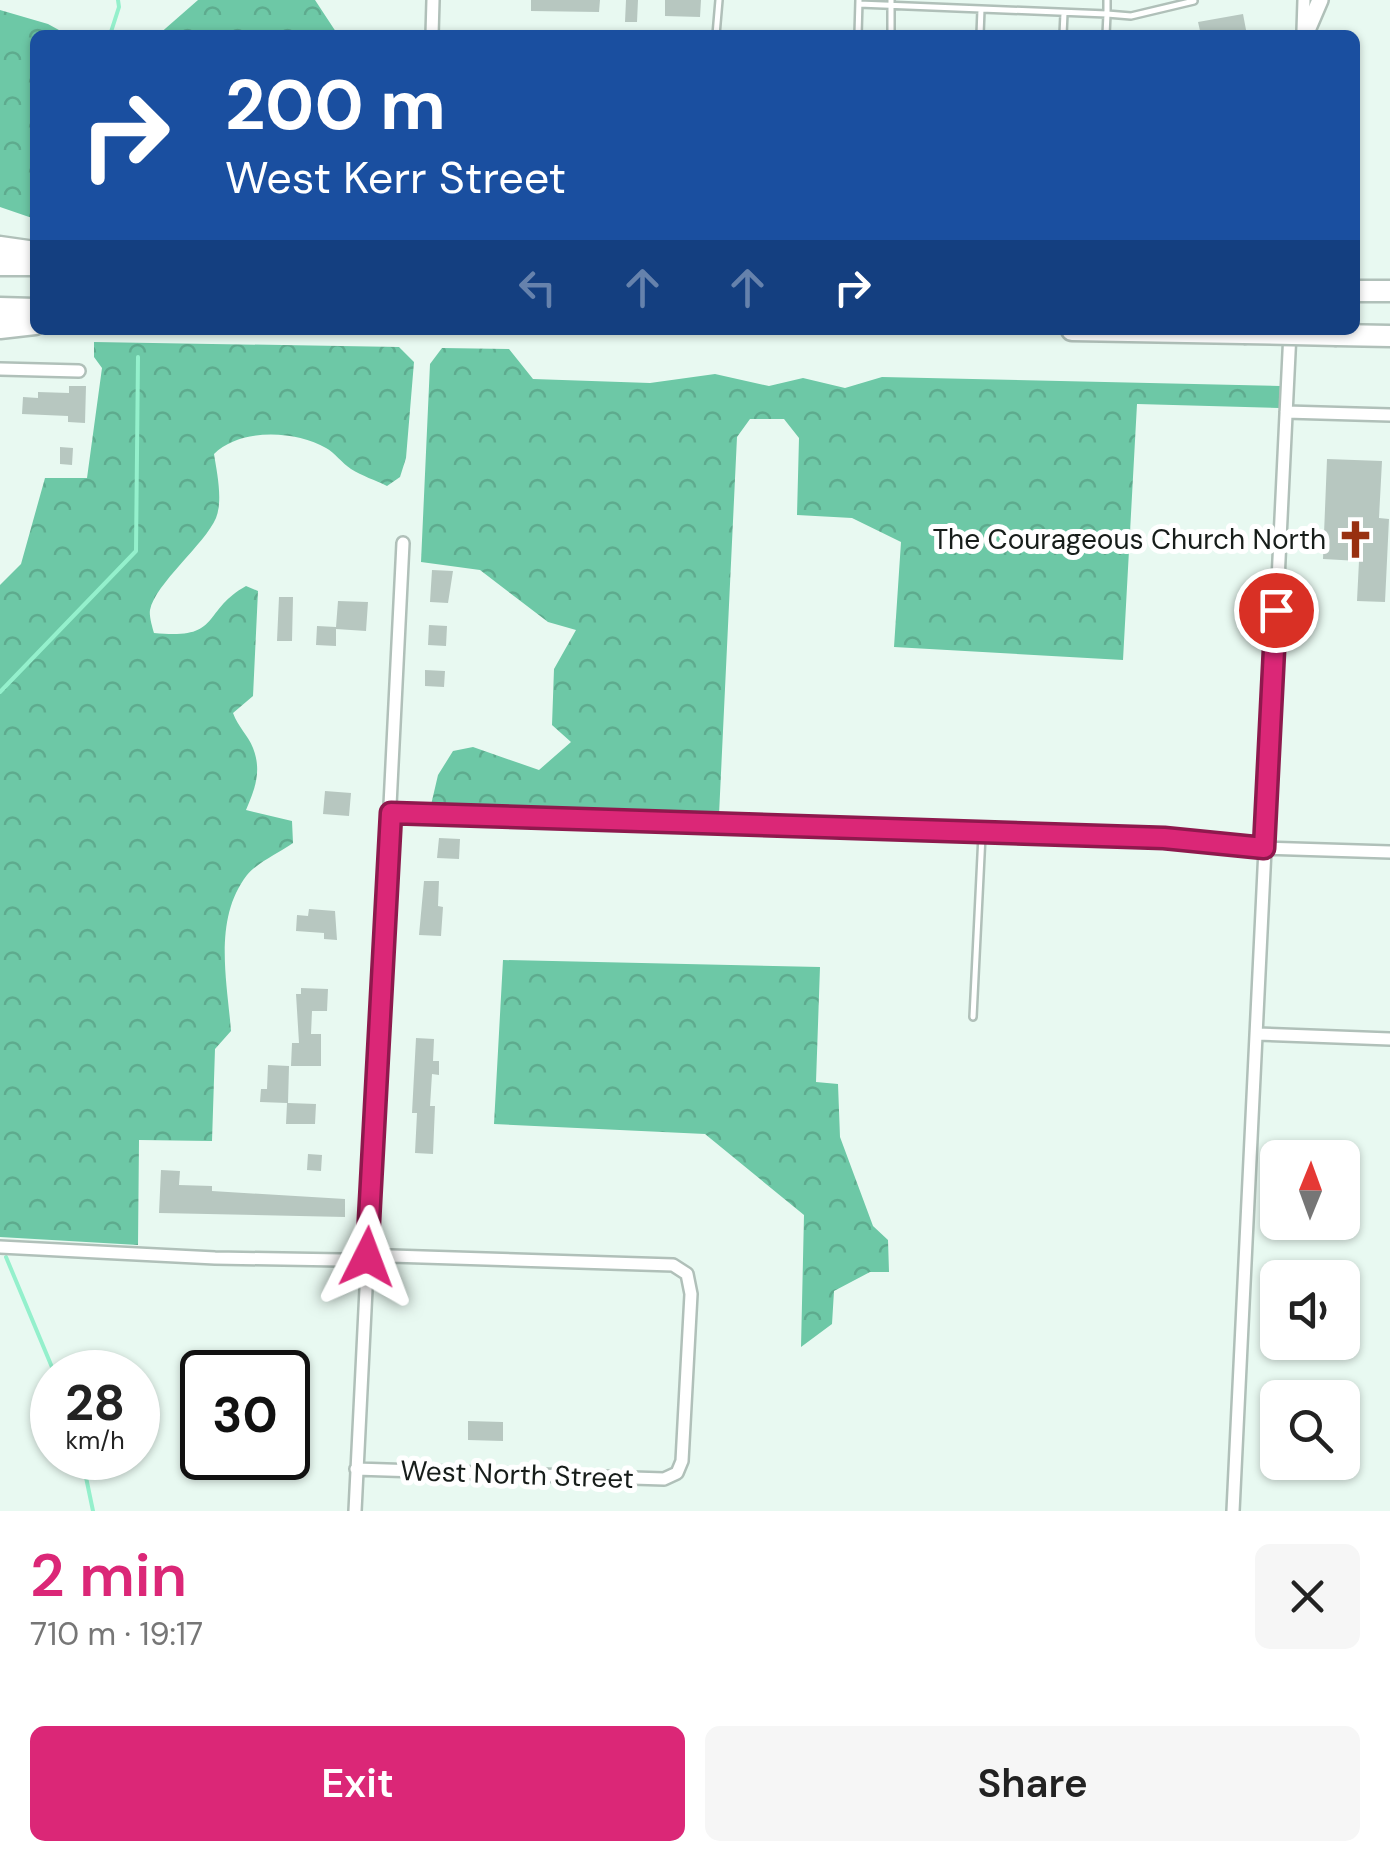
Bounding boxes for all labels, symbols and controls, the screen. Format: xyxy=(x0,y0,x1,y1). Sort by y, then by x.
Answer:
text: 200 m xyxy=(225,60,446,151)
icon: right xyxy=(60,70,190,200)
text: West Kerr Street xyxy=(225,148,566,207)
icon: left xyxy=(510,260,565,315)
icon: ahead xyxy=(615,260,670,315)
icon: ahead xyxy=(720,260,775,315)
icon: right xyxy=(825,260,880,315)
church icon: The Courageous Church North xyxy=(1335,518,1377,560)
place label: The Courageous Church North xyxy=(932,521,1326,558)
pin xyxy=(1234,568,1319,653)
icon: arrive xyxy=(1249,583,1304,638)
north arrow xyxy=(1260,1140,1360,1240)
map controls xyxy=(1260,1140,1360,1480)
position arrow xyxy=(315,1205,419,1309)
button: sound xyxy=(1260,1260,1360,1360)
speed limit sign: 30 xyxy=(180,1350,310,1480)
text: 28 xyxy=(65,1370,125,1436)
button: search xyxy=(1260,1380,1360,1480)
text: km/h xyxy=(65,1424,125,1457)
street label: West North Street xyxy=(400,1452,634,1497)
text: 2 min xyxy=(30,1536,187,1615)
button: close xyxy=(1255,1544,1360,1649)
text: 710 m · 19:17 xyxy=(30,1613,203,1655)
button: Exit xyxy=(30,1726,685,1841)
button: Share xyxy=(705,1726,1360,1841)

